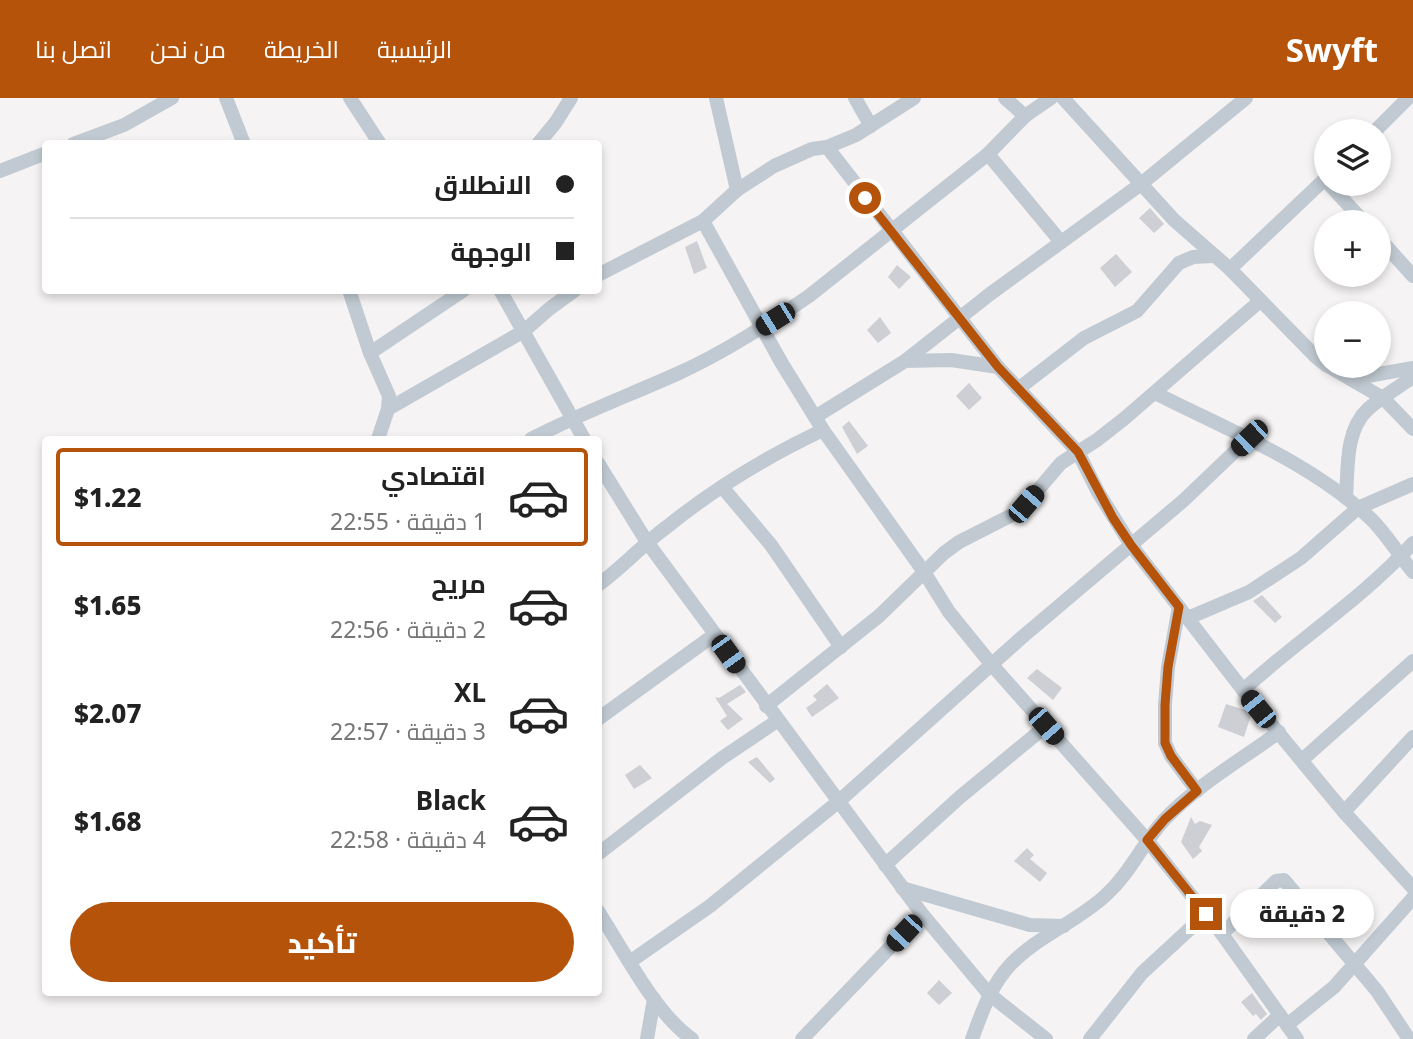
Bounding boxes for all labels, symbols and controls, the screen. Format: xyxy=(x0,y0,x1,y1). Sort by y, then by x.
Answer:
text: Swyft xyxy=(1286,27,1378,72)
text: اتصل بنا xyxy=(35,32,112,65)
text: من نحن xyxy=(150,32,226,65)
text: الخريطة xyxy=(264,32,339,65)
text: الرئيسية xyxy=(377,32,452,65)
map controls xyxy=(1314,119,1391,378)
button: layers xyxy=(1314,119,1391,196)
text: الانطلاق xyxy=(434,166,532,202)
route start xyxy=(849,182,881,214)
button: + xyxy=(1314,210,1391,287)
text: الوجهة xyxy=(451,233,532,269)
car xyxy=(752,299,799,339)
button: − xyxy=(1314,301,1391,378)
car xyxy=(1227,416,1272,460)
text: اقتصادي xyxy=(381,457,486,493)
icon: car xyxy=(507,466,570,529)
text: $1.22 xyxy=(74,479,141,515)
car xyxy=(1005,481,1048,527)
text: 1 دقيقة · 22:55 xyxy=(330,505,486,537)
text: مريح xyxy=(431,565,486,601)
icon: car xyxy=(507,574,570,637)
text: $1.65 xyxy=(74,587,141,623)
text: 2 دقيقة · 22:56 xyxy=(330,613,486,645)
car xyxy=(708,631,749,677)
text: XL xyxy=(454,674,486,710)
icon: car xyxy=(507,682,570,745)
car xyxy=(1237,686,1280,732)
text: $2.07 xyxy=(74,695,141,731)
car xyxy=(1025,703,1068,749)
text: 3 دقيقة · 22:57 xyxy=(330,715,486,747)
text: Black xyxy=(416,782,486,818)
icon: car xyxy=(507,790,570,853)
text: $1.68 xyxy=(74,803,141,839)
text: 4 دقيقة · 22:58 xyxy=(330,823,486,855)
callout: 2 دقيقة xyxy=(1230,890,1374,938)
text: 2 دقيقة xyxy=(1259,897,1345,929)
route end xyxy=(1190,898,1222,930)
button: تأكيد xyxy=(70,902,574,982)
car xyxy=(882,910,927,956)

